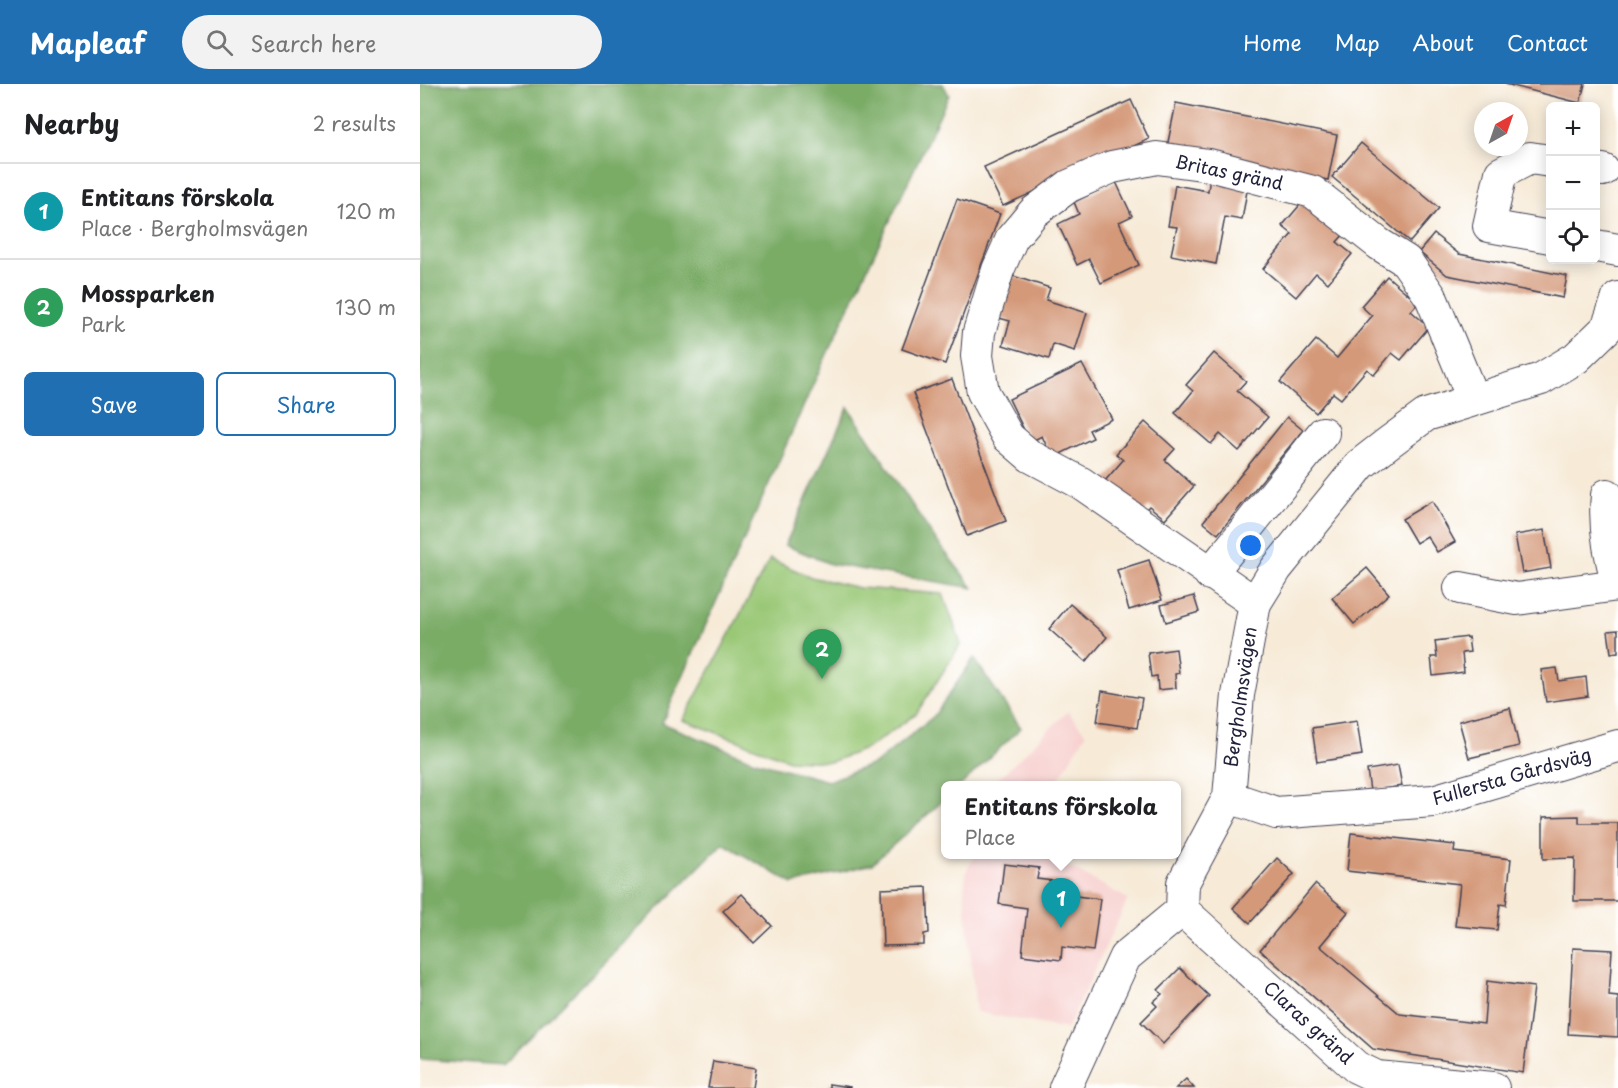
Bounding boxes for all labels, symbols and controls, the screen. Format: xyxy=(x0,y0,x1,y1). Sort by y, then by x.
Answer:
search box xyxy=(182,15,602,69)
text: Mapleaf xyxy=(30,21,146,64)
icon: search xyxy=(203,26,236,59)
text: Search here xyxy=(251,26,376,59)
text: Home xyxy=(1243,26,1302,58)
text: Map xyxy=(1335,26,1380,58)
text: About xyxy=(1413,26,1474,58)
text: Contact xyxy=(1507,26,1588,58)
north arrow xyxy=(1474,102,1528,156)
map controls xyxy=(1546,102,1600,264)
button: + xyxy=(1546,102,1600,156)
text: Nearby xyxy=(24,104,119,143)
text: 2 results xyxy=(313,108,396,138)
street label: Britas gränd xyxy=(1173,147,1286,196)
button: − xyxy=(1546,156,1600,210)
text: Entitans förskola xyxy=(81,180,274,213)
text: 1 xyxy=(39,196,48,226)
text: 120 m xyxy=(337,196,396,226)
button: locate xyxy=(1546,210,1600,264)
text: Place · Bergholmsvägen xyxy=(81,213,308,243)
text: Mossparken xyxy=(81,276,215,309)
text: 2 xyxy=(36,292,51,322)
text: 130 m xyxy=(336,292,396,322)
text: Park xyxy=(81,309,126,339)
button: Save xyxy=(24,372,204,436)
button: Share xyxy=(216,372,396,436)
your location xyxy=(1236,531,1265,560)
street label: Bergholmsvägen xyxy=(1216,625,1263,769)
pin: 2 xyxy=(802,630,842,679)
street label: Fullersta Gårdsväg xyxy=(1429,740,1594,811)
popup xyxy=(941,781,1181,859)
text: Entitans förskola xyxy=(964,789,1158,822)
text: Place xyxy=(964,822,1015,852)
pin: 1 xyxy=(1042,878,1080,928)
street label: Claras gränd xyxy=(1258,974,1360,1070)

